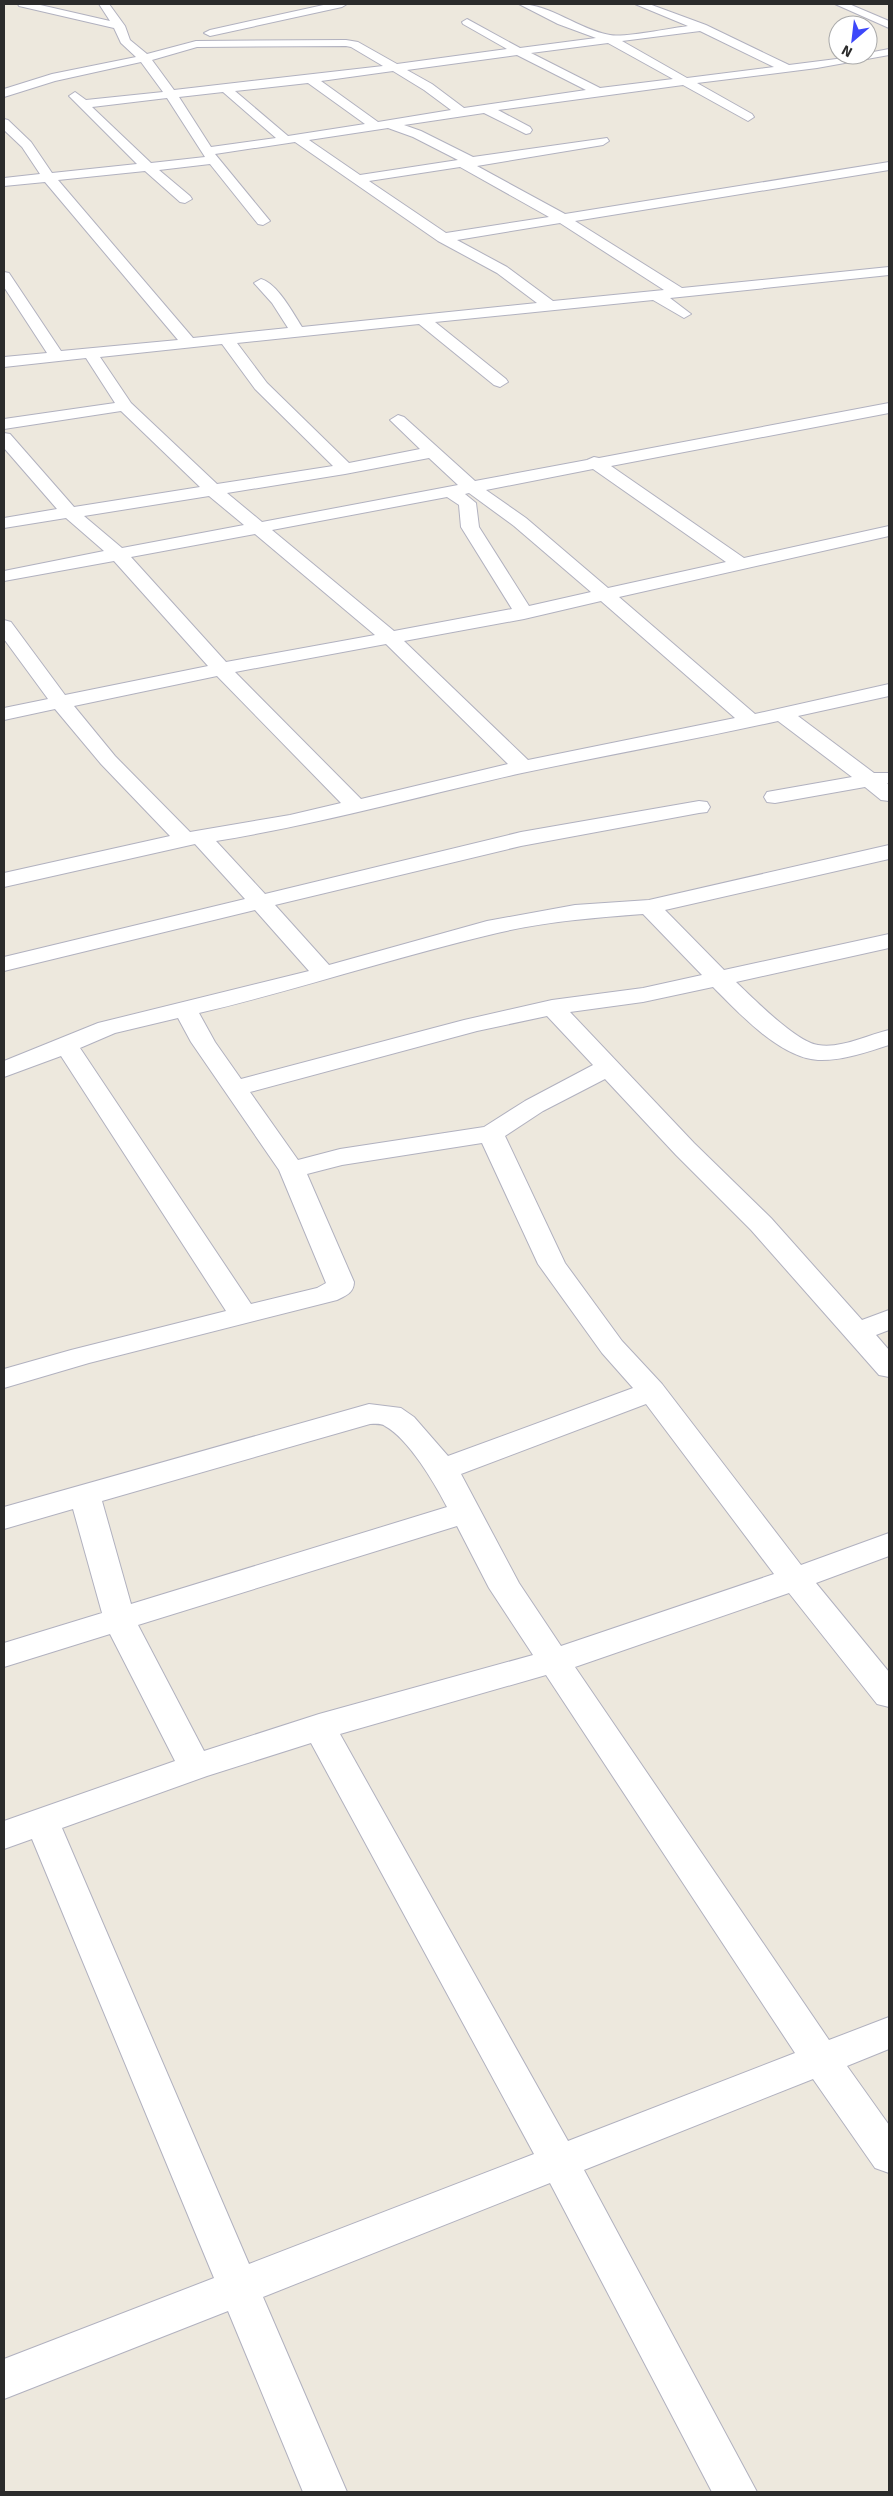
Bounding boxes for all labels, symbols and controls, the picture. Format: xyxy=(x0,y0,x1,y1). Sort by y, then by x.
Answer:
north arrow xyxy=(828,15,878,65)
text: N xyxy=(839,41,855,61)

